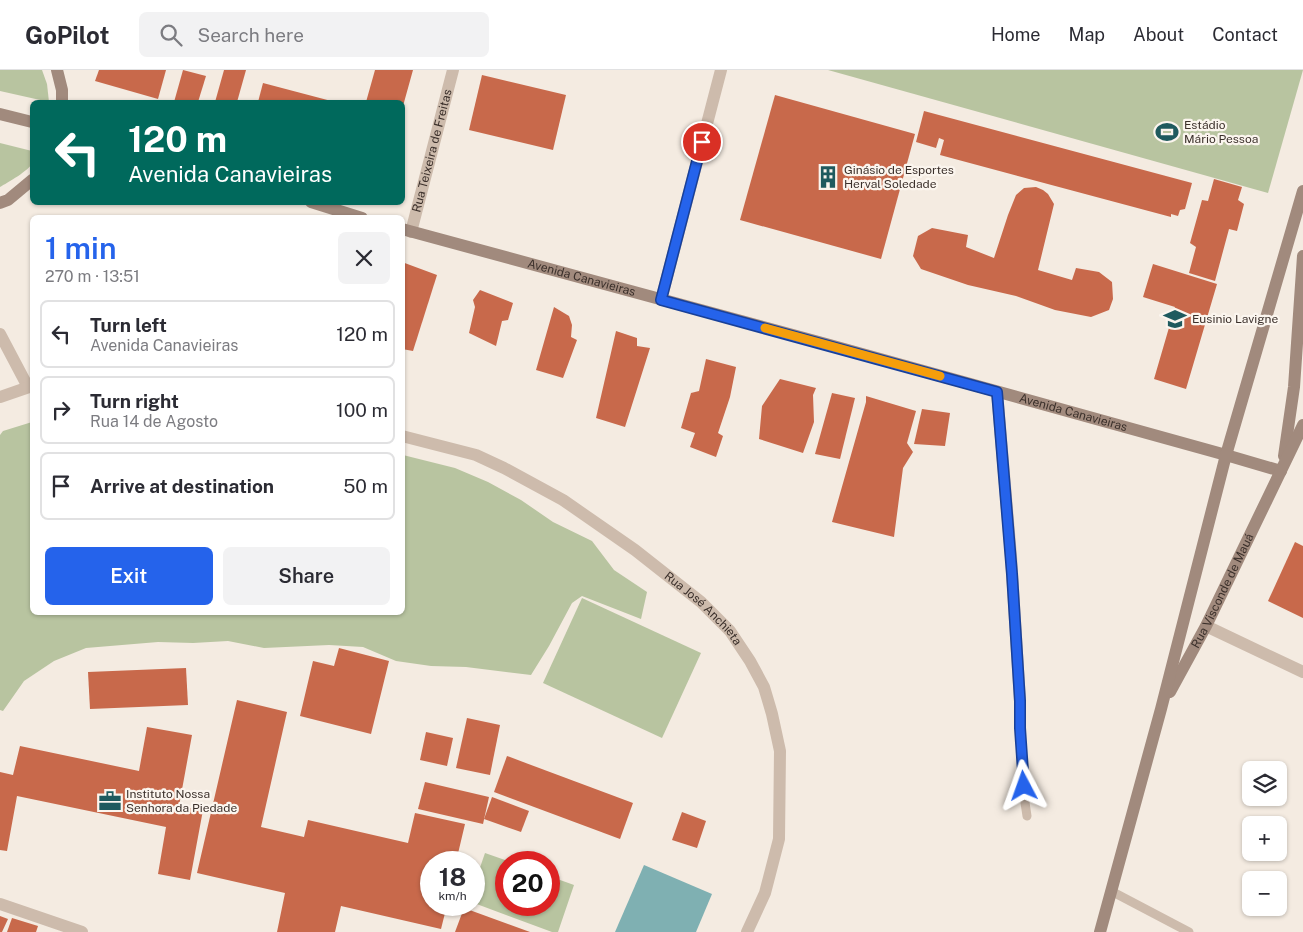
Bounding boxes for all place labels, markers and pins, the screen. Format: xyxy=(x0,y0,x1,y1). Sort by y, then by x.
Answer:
place label: Estádio Mário Pessoa xyxy=(1184,118,1258,146)
sports icon: Estádio Mário Pessoa xyxy=(1154,119,1180,145)
pin xyxy=(681,121,723,163)
place label: Ginásio de Esportes Herval Soledade xyxy=(844,163,954,191)
building icon: Ginásio de Esportes Herval Soledade xyxy=(815,164,841,190)
school or university icon: Eusinio Lavigne xyxy=(1162,306,1188,332)
place label: Eusinio Lavigne xyxy=(1192,312,1279,326)
place label: Instituto Nossa Senhora da Piedade xyxy=(126,787,237,815)
office icon: Instituto Nossa Senhora da Piedade xyxy=(97,788,123,814)

